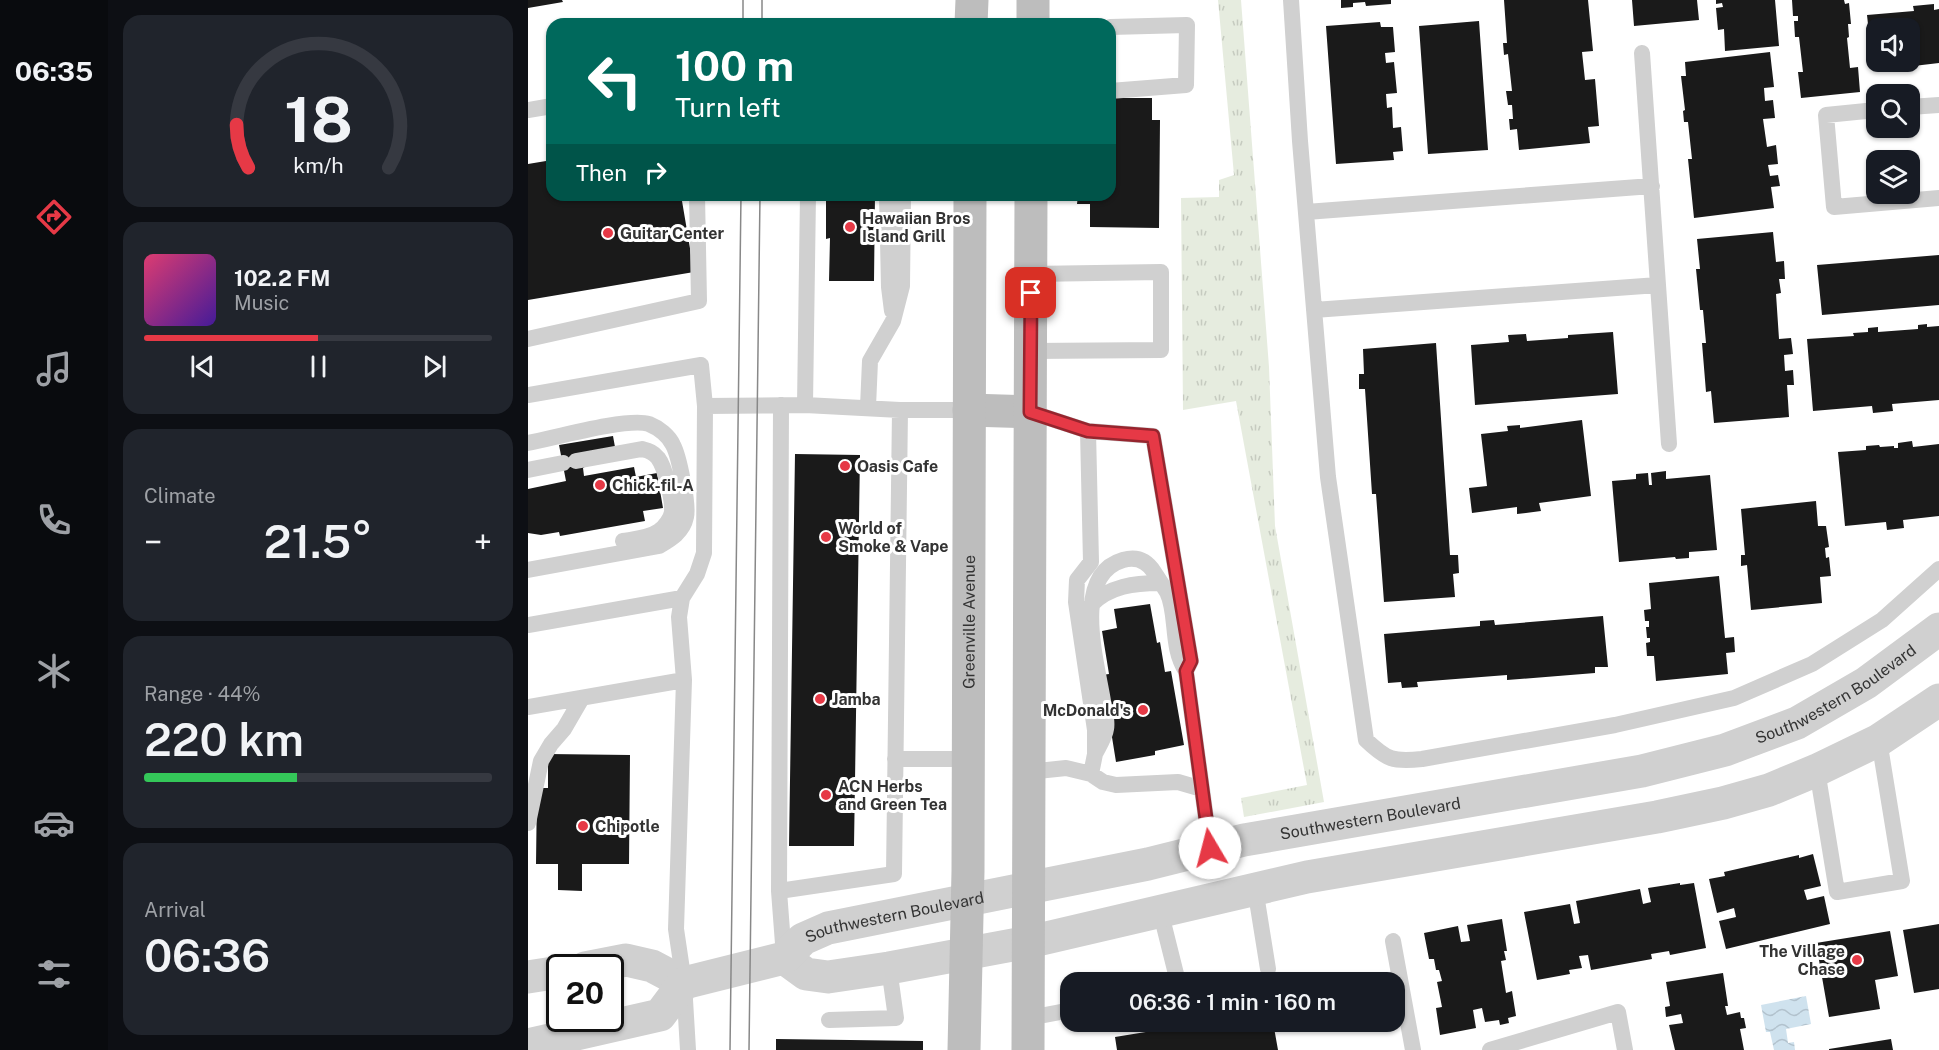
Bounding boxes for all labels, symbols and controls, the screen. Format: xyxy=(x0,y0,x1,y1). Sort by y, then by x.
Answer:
map controls xyxy=(1866,18,1920,204)
button: sound xyxy=(1866,18,1920,72)
text: 100 m xyxy=(675,41,794,90)
icon: left xyxy=(576,42,654,120)
text: 06:35 xyxy=(15,55,93,87)
text: 18 xyxy=(284,83,352,156)
button: search xyxy=(1866,84,1920,138)
text: Turn left xyxy=(675,91,781,123)
button: layers xyxy=(1866,150,1920,204)
text: km/h xyxy=(293,153,343,178)
icon: right xyxy=(639,156,672,189)
text: Then xyxy=(576,160,627,186)
icon: directions xyxy=(33,196,75,238)
place label: Hawaiian Bros Island Grill xyxy=(862,209,970,246)
marker: Hawaiian Bros Island Grill xyxy=(843,220,857,234)
place label: Guitar Center xyxy=(620,224,724,243)
marker: Guitar Center xyxy=(601,226,615,240)
text: 102.2 FM xyxy=(234,265,331,291)
pin xyxy=(1005,267,1056,318)
icon: arrive xyxy=(1014,276,1047,309)
text: Music xyxy=(234,291,289,315)
icon: music xyxy=(33,348,75,390)
icon: previous xyxy=(186,350,219,383)
icon: pause xyxy=(302,350,335,383)
icon: next xyxy=(418,350,451,383)
place label: Oasis Cafe xyxy=(857,457,938,476)
marker: Oasis Cafe xyxy=(838,459,852,473)
place label: Chick-fil-A xyxy=(612,476,694,495)
marker: Chick-fil-A xyxy=(593,478,607,492)
text: Climate xyxy=(144,484,216,508)
icon: phone xyxy=(33,499,75,541)
text: 21.5° xyxy=(264,515,372,568)
place label: World of Smoke & Vape xyxy=(838,519,949,556)
text: − xyxy=(144,523,162,561)
text: + xyxy=(474,523,492,561)
marker: World of Smoke & Vape xyxy=(819,530,833,544)
street label: Greenville Avenue xyxy=(959,555,978,689)
street label: Southwestern Boulevard xyxy=(1753,640,1919,747)
icon: climate xyxy=(33,650,75,692)
text: Range · 44% xyxy=(144,682,261,706)
place label: Jamba xyxy=(832,690,881,709)
marker: Jamba xyxy=(813,692,827,706)
place label: McDonald's xyxy=(1043,701,1131,720)
marker: McDonald's xyxy=(1136,703,1150,717)
text: 220 km xyxy=(144,713,304,766)
place label: ACN Herbs and Green Tea xyxy=(838,777,947,814)
marker: ACN Herbs and Green Tea xyxy=(819,788,833,802)
street label: Southwestern Boulevard xyxy=(1278,793,1462,843)
icon: car xyxy=(33,802,75,844)
position arrow xyxy=(1178,816,1242,880)
place label: Chipotle xyxy=(595,817,660,836)
marker: Chipotle xyxy=(576,819,590,833)
street label: Southwestern Boulevard xyxy=(802,888,986,946)
text: Arrival xyxy=(144,898,206,922)
text: 06:36 xyxy=(144,929,270,982)
place label: The Village Chase xyxy=(1759,942,1845,979)
icon: filters xyxy=(33,953,75,995)
marker: The Village Chase xyxy=(1850,953,1864,967)
speed limit sign: 20 xyxy=(546,954,624,1032)
text: 06:36 · 1 min · 160 m xyxy=(1129,989,1336,1015)

